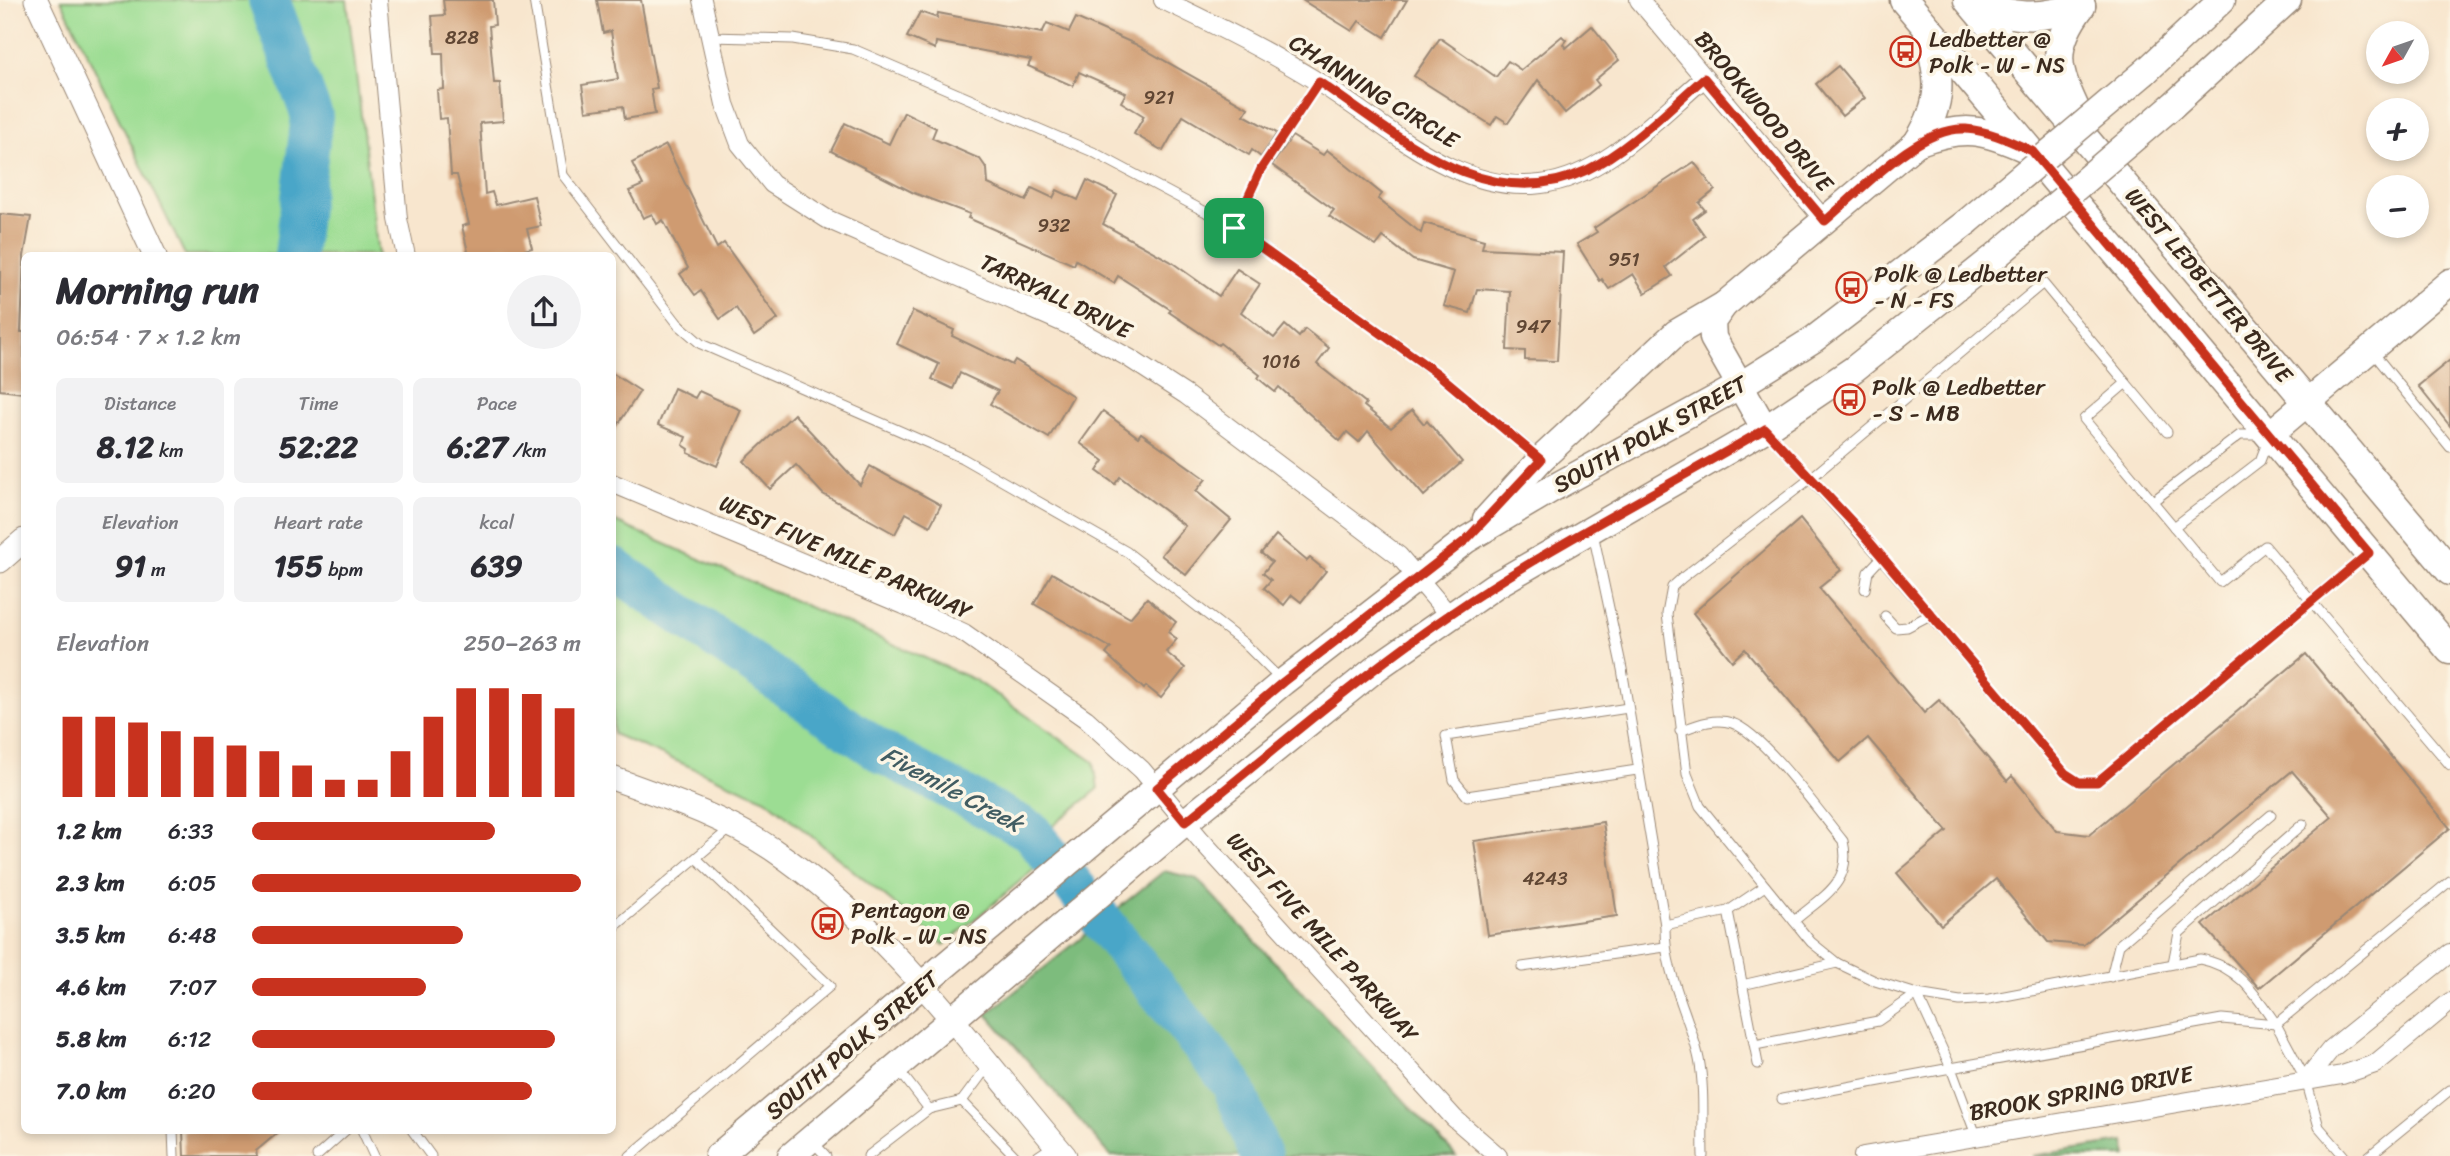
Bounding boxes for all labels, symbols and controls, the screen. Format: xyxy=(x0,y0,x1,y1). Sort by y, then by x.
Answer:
place label: Ledbetter @ Polk - W - NS xyxy=(1929,19,2065,86)
house number: 828 xyxy=(445,21,479,54)
street label: BROOKWOOD DRIVE xyxy=(1683,21,1845,202)
north arrow xyxy=(2366,21,2429,84)
map controls xyxy=(2366,21,2429,238)
street label: CHANNING CIRCLE xyxy=(1281,23,1468,161)
bus stop icon: Ledbetter @ Polk - W - NS xyxy=(1889,35,1923,69)
house number: 921 xyxy=(1144,81,1174,114)
button: + xyxy=(2366,98,2429,161)
button: − xyxy=(2366,175,2429,238)
street label: WEST LEDBETTER DRIVE xyxy=(2114,178,2304,394)
pin xyxy=(1204,198,1264,258)
house number: 932 xyxy=(1037,209,1071,242)
icon: arrive xyxy=(1215,209,1253,247)
street label: TARRYALL DRIVE xyxy=(973,242,1140,352)
house number: 951 xyxy=(1608,243,1640,276)
place label: Polk @ Ledbetter - N - FS xyxy=(1874,254,2048,321)
text: Morning run xyxy=(56,257,259,324)
bus stop icon: Polk @ Ledbetter - N - FS xyxy=(1834,270,1868,304)
button: share xyxy=(507,275,581,349)
house number: 947 xyxy=(1516,310,1551,343)
text: 06:54 · 7 × 1.2 km xyxy=(56,317,241,358)
house number: 1016 xyxy=(1261,345,1301,378)
street label: SOUTH POLK STREET xyxy=(1545,363,1756,505)
place label: Polk @ Ledbetter - S - MB xyxy=(1872,367,2046,434)
bus stop icon: Polk @ Ledbetter - S - MB xyxy=(1832,383,1866,417)
text: Distance xyxy=(104,387,176,420)
text: Time xyxy=(298,387,339,420)
text: Pace xyxy=(477,387,517,420)
text: 8.12 xyxy=(97,420,154,474)
text: 52:22 xyxy=(279,420,358,474)
text: 6:27 xyxy=(447,420,508,474)
text: km xyxy=(154,434,184,467)
text: /km xyxy=(508,434,547,467)
street label: WEST FIVE MILE PARKWAY xyxy=(713,483,979,632)
text: Elevation xyxy=(102,506,179,539)
text: Heart rate xyxy=(274,506,363,539)
text: kcal xyxy=(480,506,514,539)
text: 91 xyxy=(115,539,146,593)
text: 155 xyxy=(274,539,323,593)
text: 639 xyxy=(471,539,523,593)
text: m xyxy=(146,553,166,586)
text: bpm xyxy=(323,553,363,586)
text: Elevation xyxy=(56,623,149,664)
text: 250–263 m xyxy=(463,623,581,664)
water label: Fivemile Creek xyxy=(874,734,1033,845)
text: 1.2 km xyxy=(56,811,122,852)
text: 6:33 xyxy=(168,811,213,852)
street label: WEST FIVE MILE PARKWAY xyxy=(1216,822,1430,1053)
house number: 4243 xyxy=(1522,862,1568,895)
text: 2.3 km xyxy=(56,863,125,904)
text: 6:05 xyxy=(168,863,217,904)
place label: Pentagon @ Polk - W - NS xyxy=(851,890,987,957)
bus stop icon: Pentagon @ Polk - W - NS xyxy=(811,906,845,940)
text: 3.5 km xyxy=(56,915,125,956)
text: 6:48 xyxy=(168,915,216,956)
street label: SOUTH POLK STREET xyxy=(756,959,949,1131)
text: 4.6 km xyxy=(56,967,126,1008)
text: 7:07 xyxy=(168,967,216,1008)
text: 5.8 km xyxy=(56,1019,127,1060)
text: 6:12 xyxy=(168,1019,211,1060)
street label: BROOK SPRING DRIVE xyxy=(1966,1053,2197,1133)
text: 7.0 km xyxy=(56,1071,126,1112)
text: 6:20 xyxy=(168,1071,216,1112)

